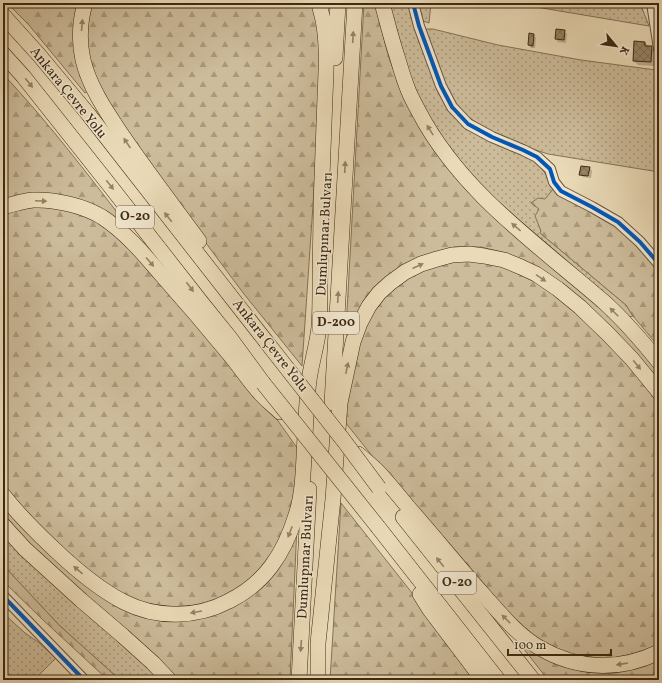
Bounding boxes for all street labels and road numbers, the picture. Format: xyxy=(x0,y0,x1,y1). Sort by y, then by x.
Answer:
street label: Ankara Çevre Yolu xyxy=(25,43,111,143)
street label: Dumlupınar Bulvarı xyxy=(312,172,338,296)
road number: O-20 xyxy=(116,206,154,228)
street label: Ankara Çevre Yolu xyxy=(228,295,312,397)
road number: D-200 xyxy=(313,312,359,334)
street label: Dumlupınar Bulvarı xyxy=(293,495,319,619)
road number: O-20 xyxy=(438,572,476,594)

